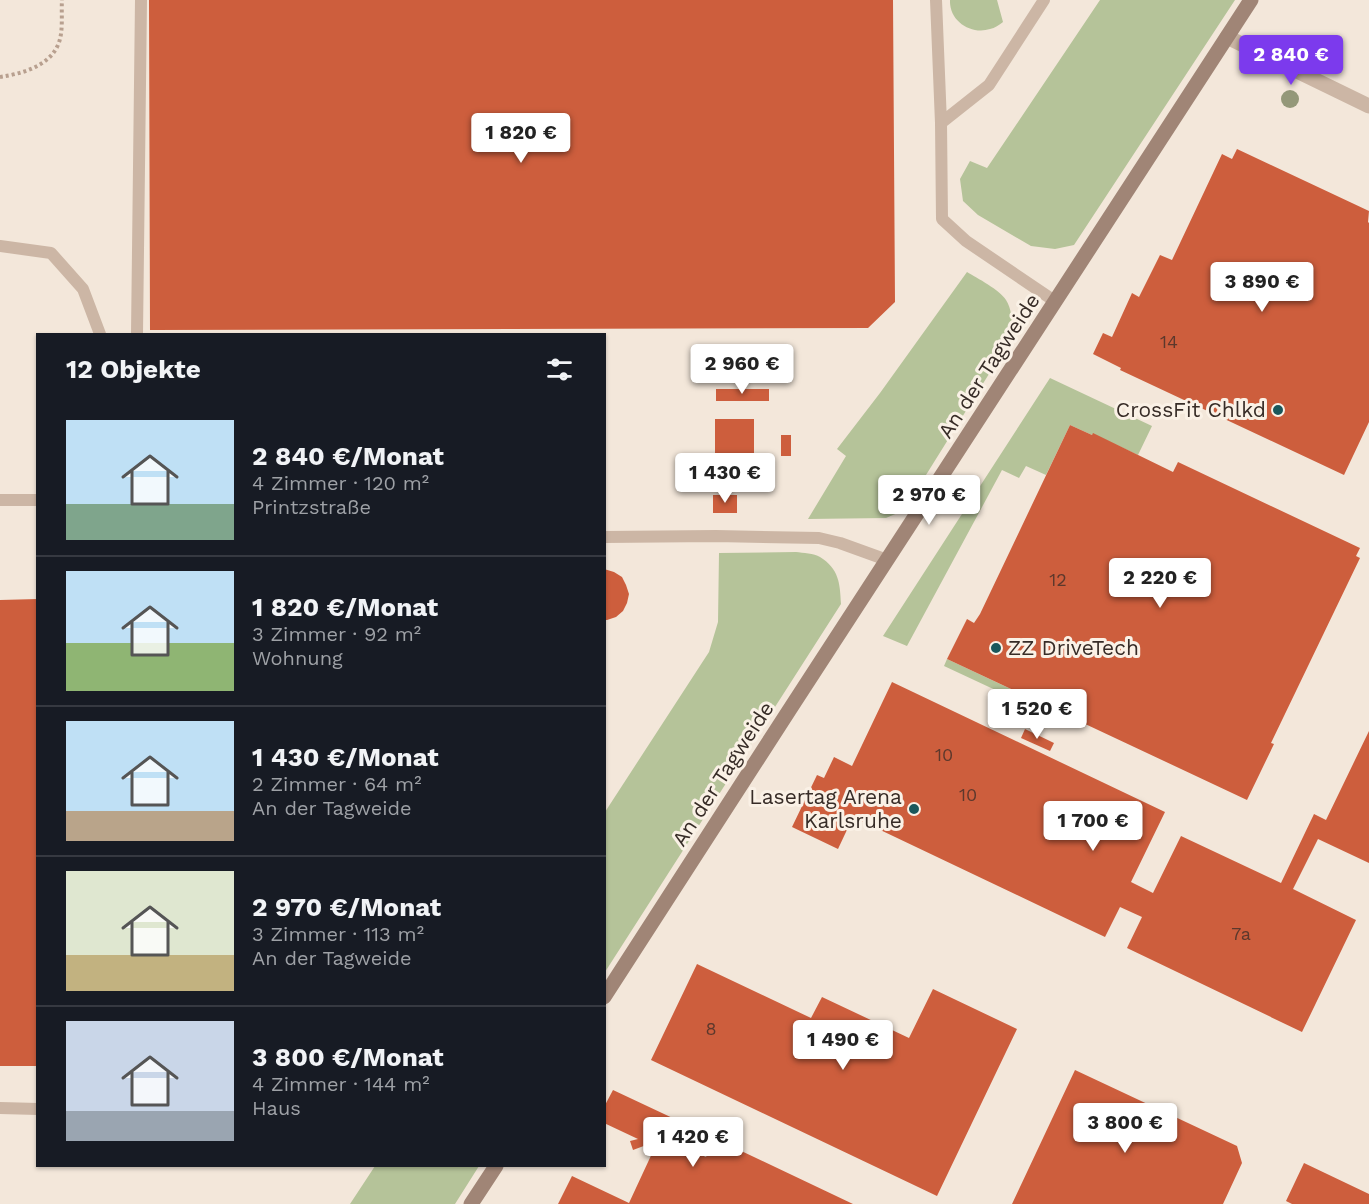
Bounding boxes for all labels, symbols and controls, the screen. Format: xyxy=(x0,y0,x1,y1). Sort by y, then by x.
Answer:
pin: 2 840 € xyxy=(1236,35,1346,86)
text: 2 840 € xyxy=(1253,42,1329,66)
pin: 1 820 € xyxy=(466,113,576,164)
text: 1 820 € xyxy=(485,120,557,144)
pin: 3 890 € xyxy=(1207,262,1317,313)
text: 3 890 € xyxy=(1224,269,1300,293)
street label: An der Tagweide xyxy=(932,289,1045,443)
house number: 14 xyxy=(1160,331,1178,352)
pin: 2 960 € xyxy=(687,344,797,395)
text: 2 960 € xyxy=(705,351,779,375)
icon: filters xyxy=(543,353,576,386)
text: 12 Objekte xyxy=(66,354,201,384)
place label: CrossFit Chlkd xyxy=(1116,397,1266,422)
marker: CrossFit Chlkd xyxy=(1271,403,1285,417)
text: 2 840 €/Monat xyxy=(252,441,444,471)
icon: home xyxy=(114,444,186,516)
pin: 1 430 € xyxy=(670,453,780,504)
text: 1 430 € xyxy=(689,460,761,484)
text: 4 Zimmer · 120 m² xyxy=(252,471,429,495)
pin: 2 970 € xyxy=(874,475,984,526)
text: 2 970 € xyxy=(892,482,966,506)
text: Printzstraße xyxy=(252,495,371,519)
pin: 2 220 € xyxy=(1105,558,1215,609)
text: 2 220 € xyxy=(1123,565,1197,589)
house number: 12 xyxy=(1049,569,1067,590)
text: 1 820 €/Monat xyxy=(252,592,438,622)
icon: home xyxy=(114,595,186,667)
text: 3 Zimmer · 92 m² xyxy=(252,622,421,646)
place label: ZZ DriveTech xyxy=(1008,635,1139,660)
marker: ZZ DriveTech xyxy=(989,641,1003,655)
text: Wohnung xyxy=(252,646,343,670)
pin: 1 520 € xyxy=(982,689,1092,740)
text: 1 520 € xyxy=(1002,696,1072,720)
street label: An der Tagweide xyxy=(666,697,779,851)
text: 1 430 €/Monat xyxy=(252,742,439,772)
house number: 10 xyxy=(935,744,953,765)
icon: home xyxy=(114,745,186,817)
text: 2 Zimmer · 64 m² xyxy=(252,772,421,796)
place label: Lasertag Arena Karlsruhe xyxy=(749,784,902,833)
house number: 10 xyxy=(959,784,977,805)
text: An der Tagweide xyxy=(252,796,412,820)
pin: 1 700 € xyxy=(1038,801,1148,852)
marker: Lasertag Arena Karlsruhe xyxy=(907,802,921,816)
text: 1 700 € xyxy=(1058,808,1128,832)
text: 2 970 €/Monat xyxy=(252,892,441,922)
icon: home xyxy=(114,895,186,967)
text: 3 Zimmer · 113 m² xyxy=(252,922,424,946)
house number: 7a xyxy=(1231,923,1251,944)
text: An der Tagweide xyxy=(252,946,412,970)
house number: 8 xyxy=(705,1018,717,1039)
pin: 1 490 € xyxy=(788,1020,898,1071)
text: 1 490 € xyxy=(807,1027,879,1051)
text: 3 800 €/Monat xyxy=(252,1042,444,1072)
icon: home xyxy=(114,1045,186,1117)
text: 4 Zimmer · 144 m² xyxy=(252,1072,430,1096)
text: Haus xyxy=(252,1096,301,1120)
pin: 3 800 € xyxy=(1070,1103,1180,1154)
text: 3 800 € xyxy=(1087,1110,1163,1134)
pin: 1 420 € xyxy=(638,1117,748,1168)
text: 1 420 € xyxy=(657,1124,729,1148)

